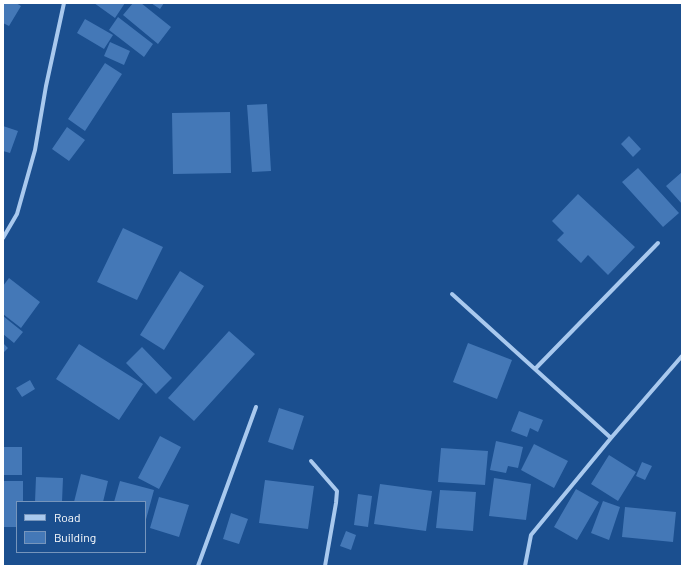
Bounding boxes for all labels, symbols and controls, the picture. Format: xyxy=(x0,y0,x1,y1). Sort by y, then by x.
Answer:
legend xyxy=(16,501,146,553)
text: Road xyxy=(54,510,81,524)
text: Building xyxy=(54,530,96,544)

